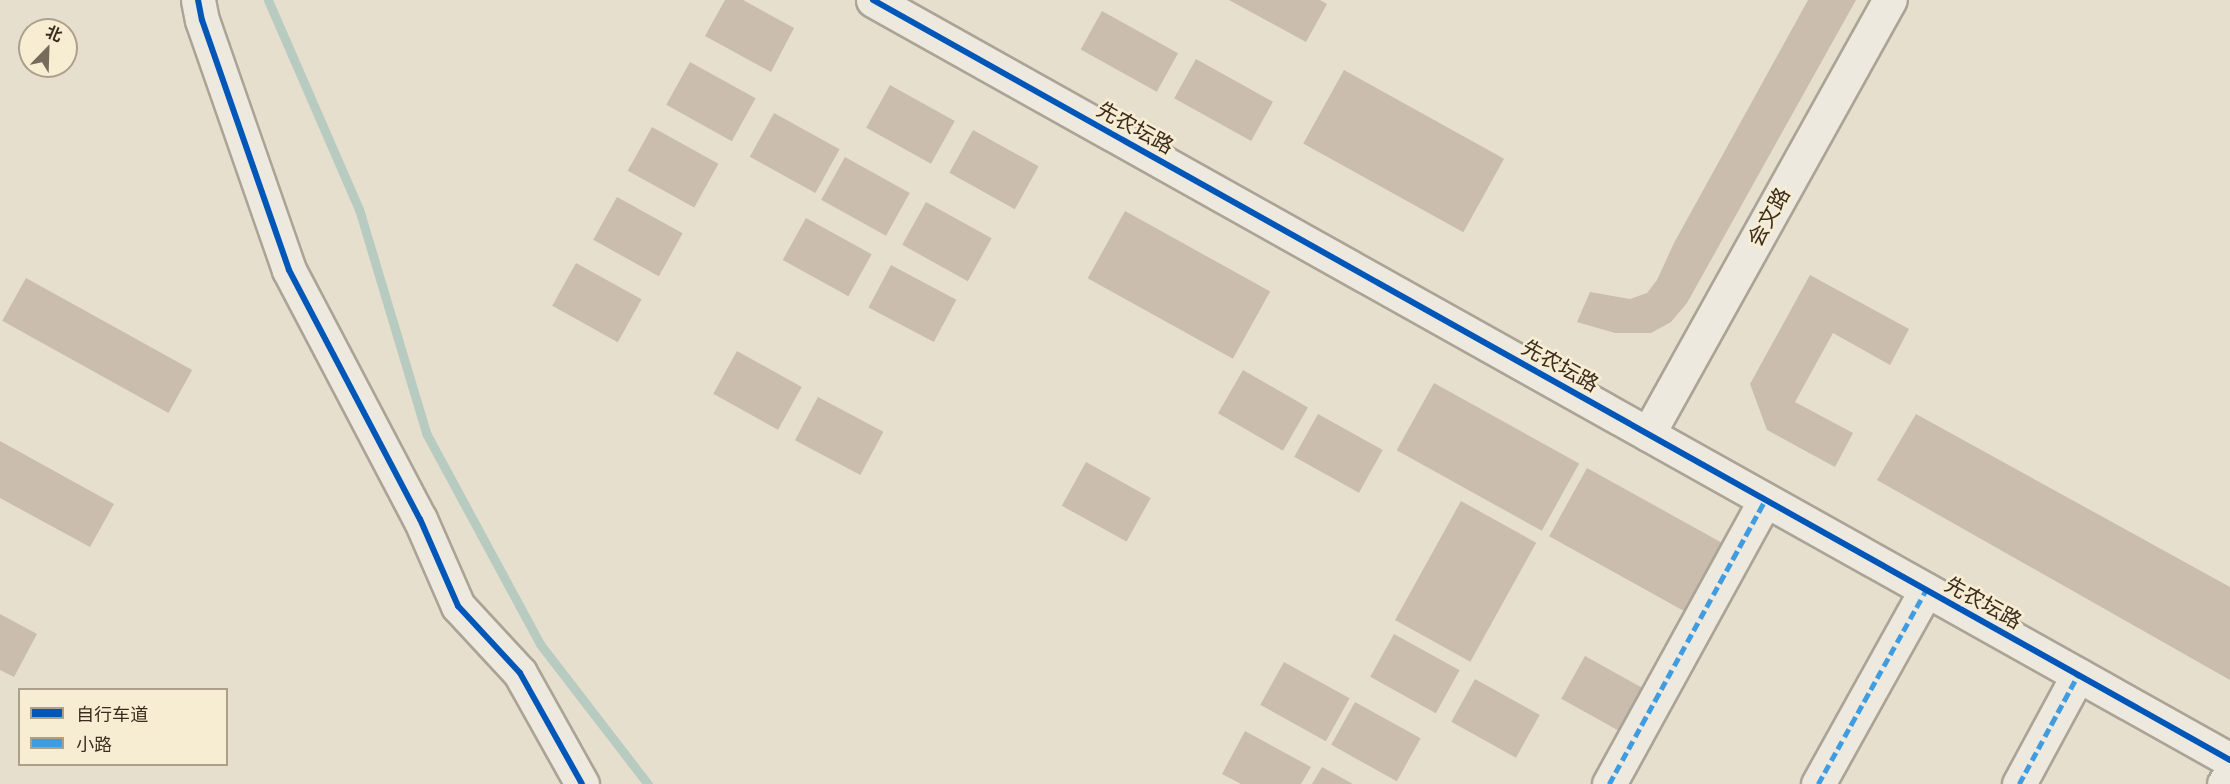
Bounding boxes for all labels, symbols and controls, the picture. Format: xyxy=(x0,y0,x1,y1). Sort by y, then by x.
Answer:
north arrow xyxy=(18,18,78,78)
text: 北 xyxy=(43,21,66,46)
street label: 先农坛路 xyxy=(1092,97,1178,159)
street label: 会文路 xyxy=(1743,183,1795,251)
street label: 先农坛路 xyxy=(1517,335,1603,397)
street label: 先农坛路 xyxy=(1940,572,2026,634)
legend xyxy=(18,688,228,766)
text: 自行车道 xyxy=(76,703,148,726)
text: 小路 xyxy=(76,733,112,756)

